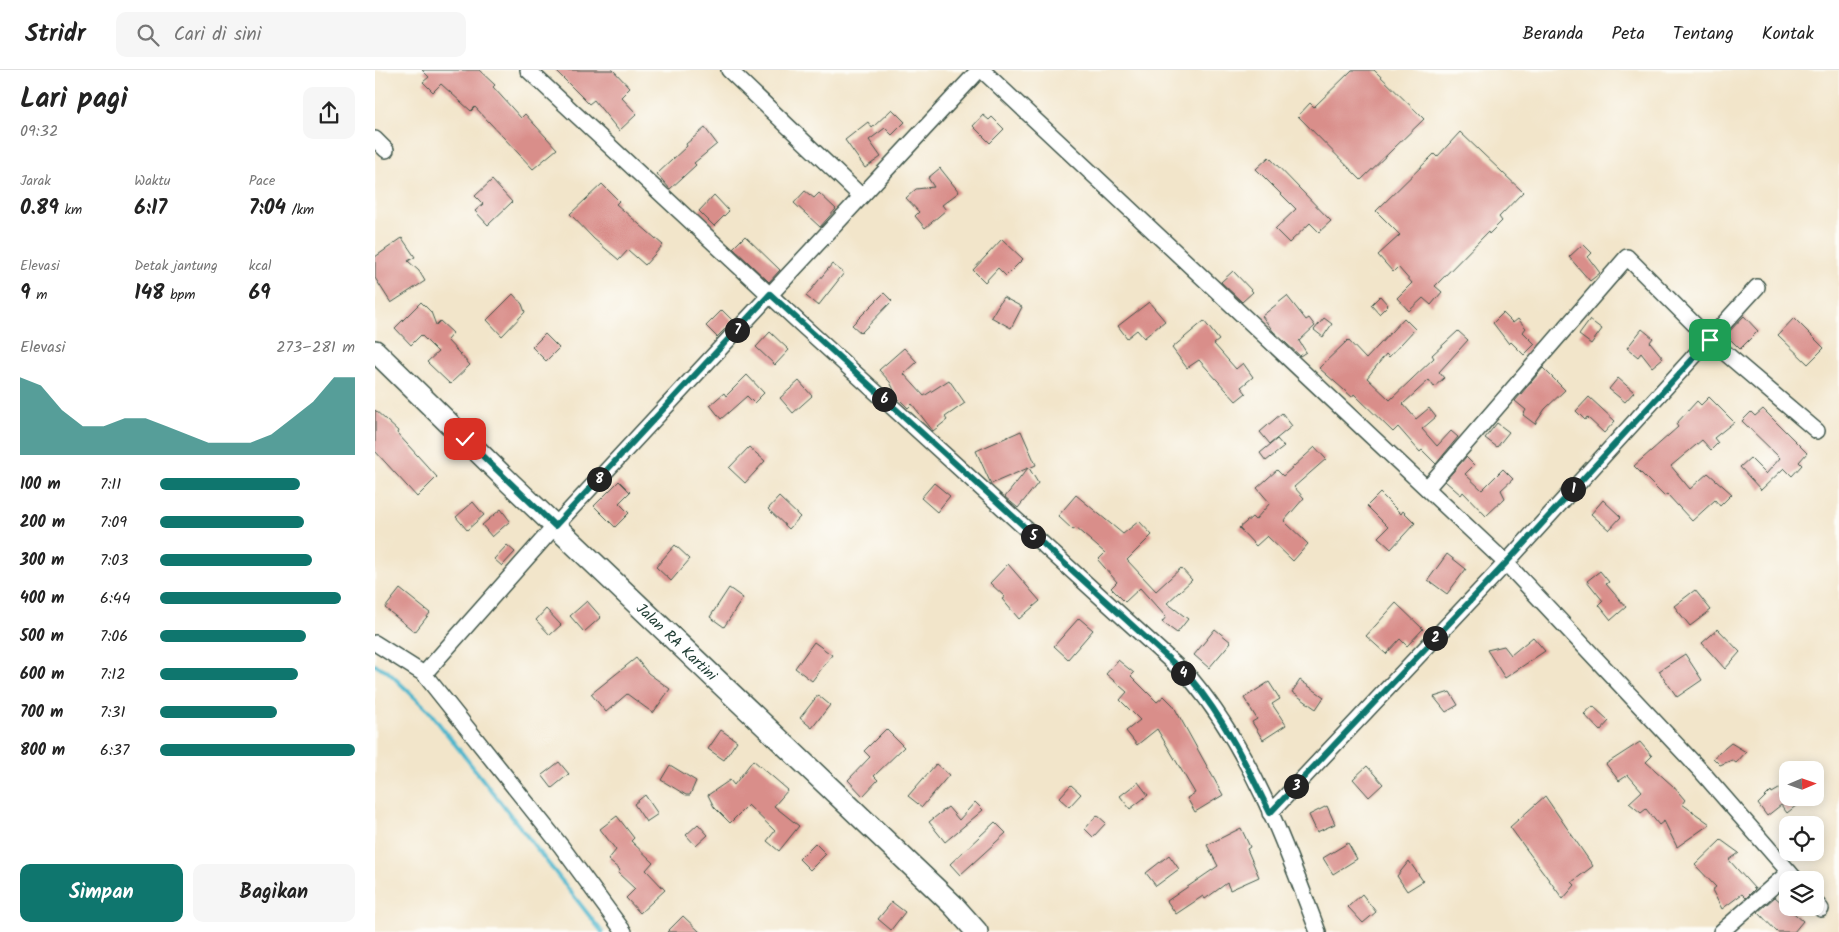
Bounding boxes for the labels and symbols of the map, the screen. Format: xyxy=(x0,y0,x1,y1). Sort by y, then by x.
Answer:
pin: 7 xyxy=(725,318,749,342)
pin xyxy=(1689,319,1731,361)
pin: 6 xyxy=(871,386,897,412)
pin xyxy=(444,418,486,460)
pin: 8 xyxy=(587,466,611,492)
pin: 1 xyxy=(1561,476,1585,502)
pin: 5 xyxy=(1021,524,1045,548)
street label: Jalan RA Kartini xyxy=(630,598,723,688)
pin: 2 xyxy=(1423,626,1447,650)
pin: 4 xyxy=(1171,660,1195,686)
north arrow xyxy=(1779,761,1824,806)
pin: 3 xyxy=(1283,774,1309,798)

